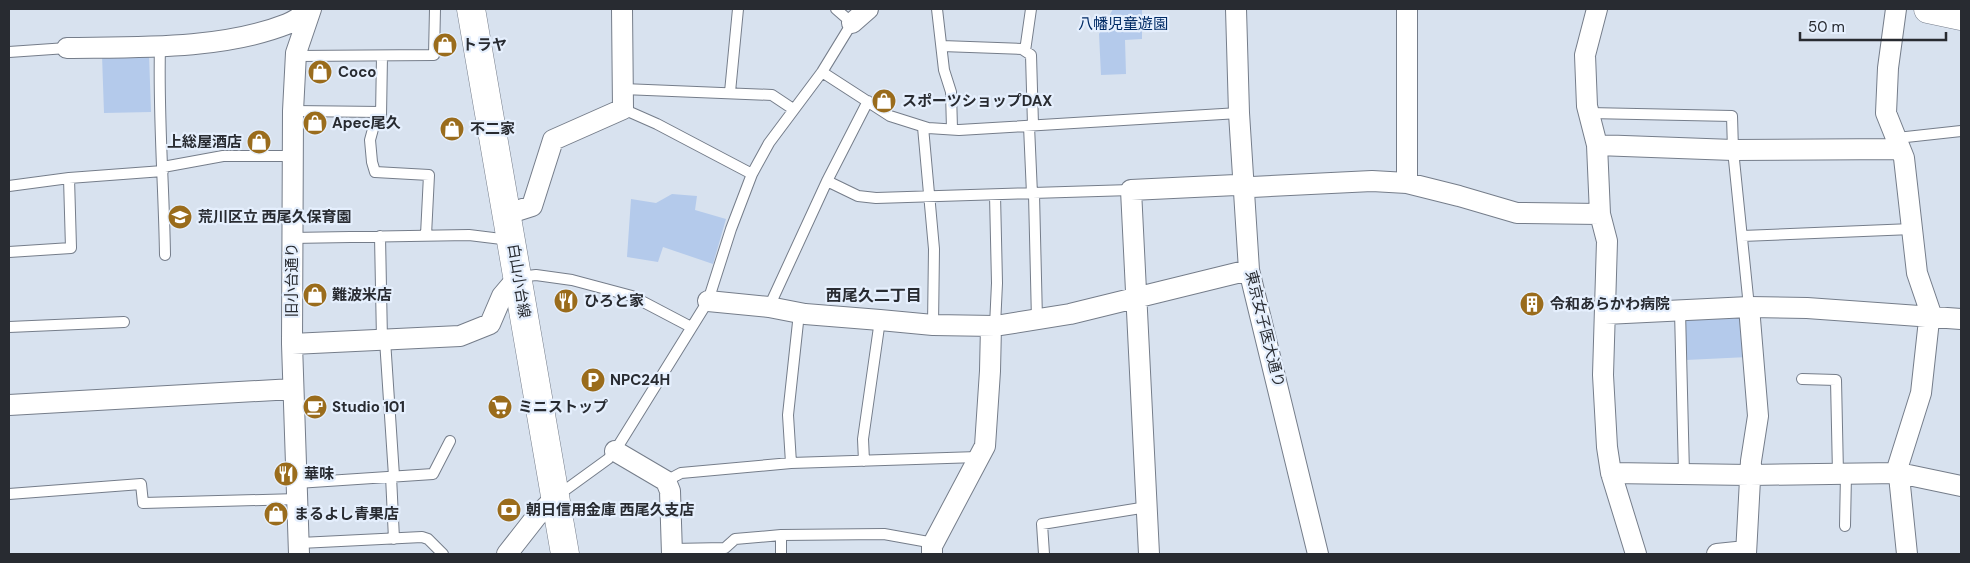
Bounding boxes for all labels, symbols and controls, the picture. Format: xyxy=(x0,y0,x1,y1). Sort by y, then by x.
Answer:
scale bar xyxy=(1800,10,1946,42)
park label: 八幡児童遊園 xyxy=(1078,14,1168,34)
text: 50 m xyxy=(1808,17,1845,37)
shop icon: トラヤ xyxy=(432,32,458,58)
place label: トラヤ xyxy=(462,35,507,55)
shop icon: Coco xyxy=(307,59,333,85)
place label: Coco xyxy=(338,62,376,82)
shop icon: スポーツショップDAX xyxy=(871,88,897,114)
place label: スポーツショップDAX xyxy=(902,91,1052,111)
shop icon: Apec尾久 xyxy=(302,110,328,136)
place label: Apec尾久 xyxy=(332,113,401,133)
shop icon: 不二家 xyxy=(439,116,465,142)
place label: 不二家 xyxy=(470,119,515,139)
shop icon: 上総屋酒店 xyxy=(246,129,272,155)
place label: 上総屋酒店 xyxy=(167,132,242,152)
school or university icon: 荒川区立 西尾久保育園 xyxy=(167,204,193,230)
place label: 荒川区立 西尾久保育園 xyxy=(198,207,352,227)
street label: 旧小台通り xyxy=(282,242,302,318)
street label: 白山小台線 xyxy=(503,242,535,320)
street label: 東京女子医大通り xyxy=(1241,268,1289,390)
shop icon: 難波米店 xyxy=(302,282,328,308)
place label: 難波米店 xyxy=(332,285,392,305)
district label: 西尾久二丁目 xyxy=(826,285,922,306)
restaurant icon: ひろと家 xyxy=(553,288,579,314)
place label: ひろと家 xyxy=(584,291,644,311)
building icon: 令和あらかわ病院 xyxy=(1519,291,1545,317)
place label: 令和あらかわ病院 xyxy=(1550,294,1670,314)
parking icon: NPC24H xyxy=(580,367,606,393)
place label: NPC24H xyxy=(610,370,670,390)
cafe icon: Studio 101 xyxy=(302,394,328,420)
supermarket icon: ミニストップ xyxy=(487,394,513,420)
place label: Studio 101 xyxy=(332,397,405,417)
place label: ミニストップ xyxy=(518,397,608,417)
restaurant icon: 華味 xyxy=(273,461,299,487)
place label: 華味 xyxy=(304,464,334,484)
bank icon: 朝日信用金庫 西尾久支店 xyxy=(496,497,522,523)
place label: 朝日信用金庫 西尾久支店 xyxy=(526,500,695,520)
shop icon: まるよし青果店 xyxy=(263,501,289,527)
place label: まるよし青果店 xyxy=(294,504,399,524)

